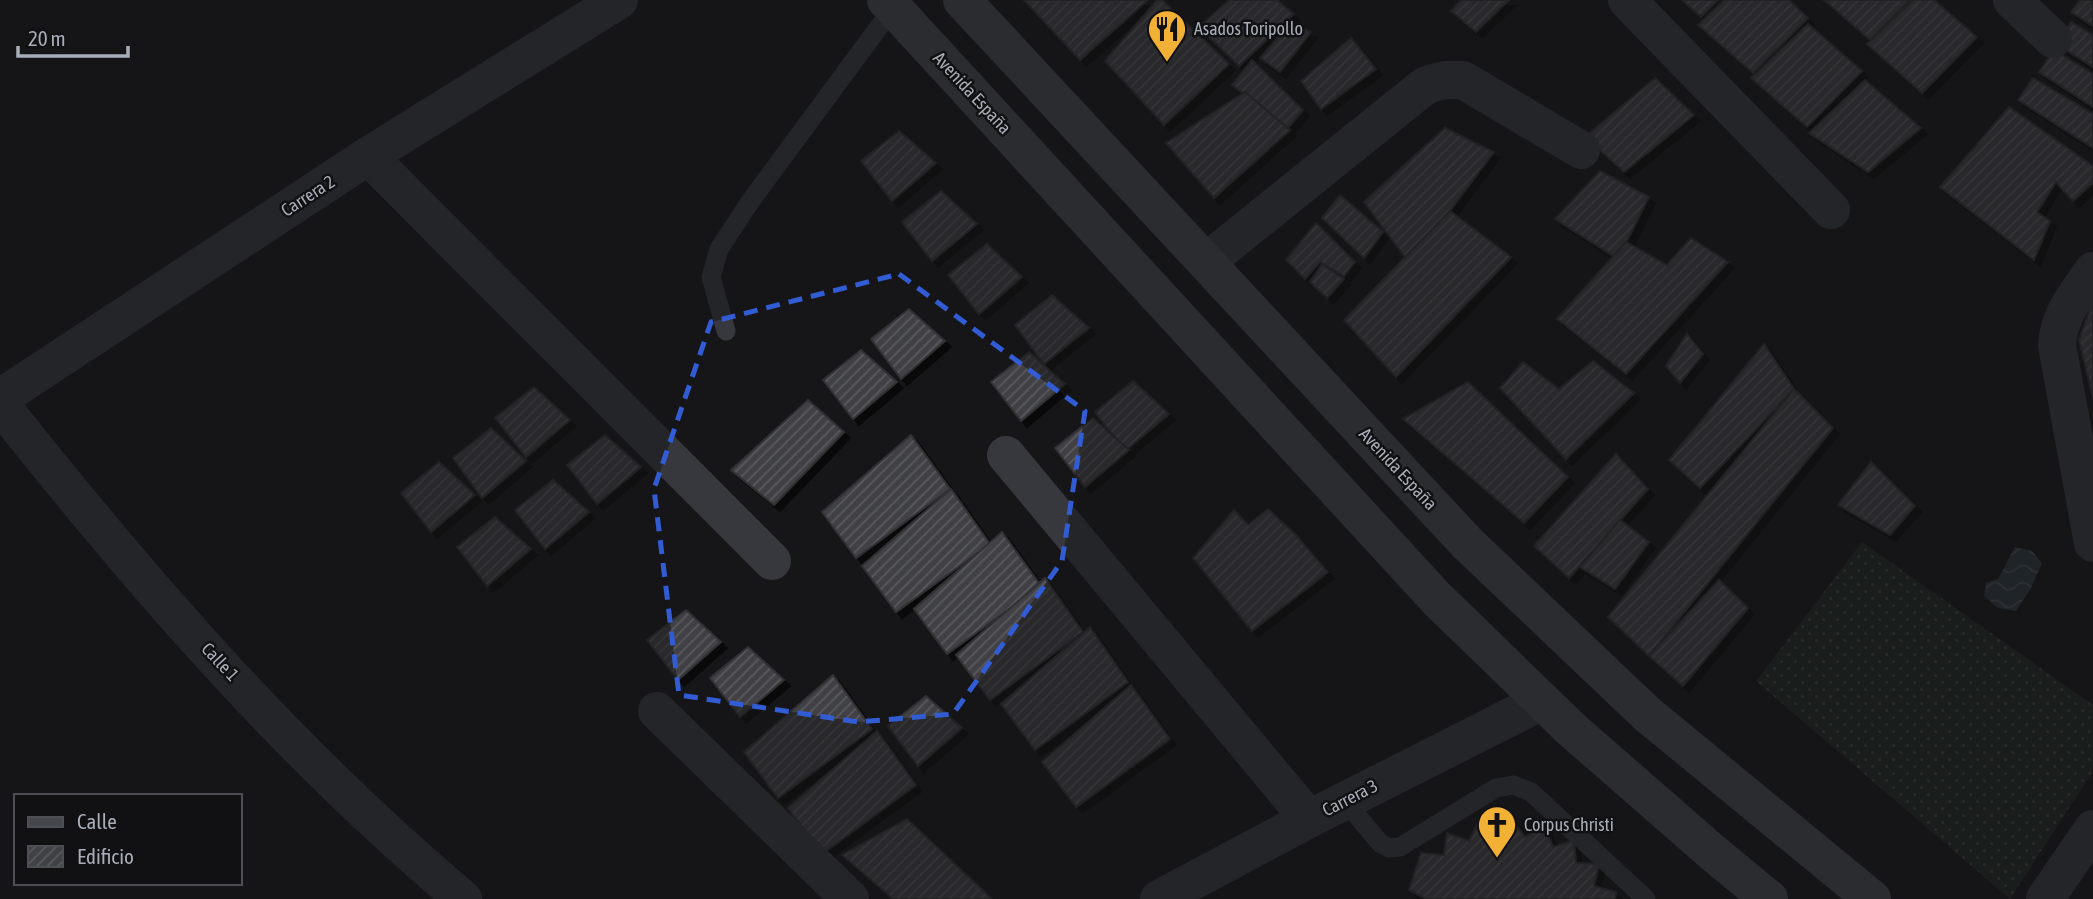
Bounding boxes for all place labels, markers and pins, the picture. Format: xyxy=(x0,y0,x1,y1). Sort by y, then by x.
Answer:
restaurant icon: Asados Toripollo xyxy=(1146,8,1188,63)
place label: Asados Toripollo xyxy=(1194,18,1303,39)
church icon: Corpus Christi xyxy=(1476,804,1518,859)
place label: Corpus Christi xyxy=(1524,814,1614,835)

